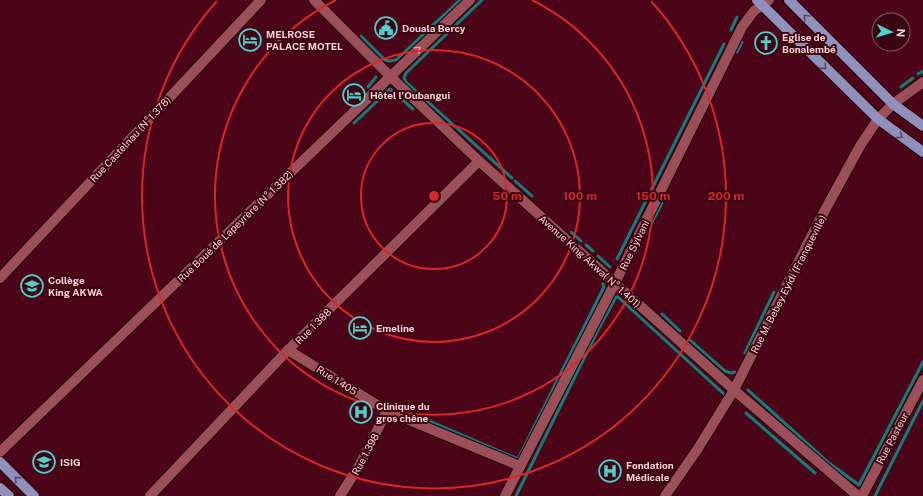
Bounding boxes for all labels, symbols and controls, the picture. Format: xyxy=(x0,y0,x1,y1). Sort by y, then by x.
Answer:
north arrow xyxy=(871,12,911,52)
one-way arrow xyxy=(803,14,811,22)
public building icon: Douala Bercy xyxy=(373,15,399,41)
place label: Douala Bercy xyxy=(402,22,466,34)
hotel icon: MELROSE PALACE MOTEL xyxy=(237,27,263,53)
place label: MELROSE PALACE MOTEL xyxy=(266,28,343,52)
text: N xyxy=(895,28,907,38)
church icon: Eglise de Bonalembé xyxy=(753,30,779,56)
place label: Eglise de Bonalembé xyxy=(782,31,836,55)
one-way arrow xyxy=(413,46,421,54)
one-way arrow xyxy=(819,63,827,70)
hotel icon: Hôtel l’Oubangui xyxy=(341,82,367,108)
place label: Hôtel l’Oubangui xyxy=(370,89,451,101)
street label: Rue Castelnau (N°1.378) xyxy=(87,94,173,184)
one-way arrow xyxy=(896,131,903,138)
street label: Rue Boué de Lapeyrère (N° 1.382) xyxy=(175,168,295,284)
centre of rings xyxy=(427,189,441,203)
text: 50 m xyxy=(492,189,522,203)
text: 100 m xyxy=(563,189,597,203)
text: 150 m xyxy=(636,189,670,203)
text: 200 m xyxy=(708,189,744,203)
street label: Avenue King Akwa( N° 1.401) xyxy=(537,212,643,310)
street label: Rue M. Bebey Eyidi (Franqueville) xyxy=(748,213,828,355)
street label: Rue Sylvani xyxy=(617,218,651,272)
school or university icon: Collège King AKWA xyxy=(19,273,45,299)
place label: Collège King AKWA xyxy=(48,274,103,298)
street label: Rue 1.388 xyxy=(293,306,333,346)
hotel icon: Emeline xyxy=(347,315,373,341)
place label: Emeline xyxy=(376,322,415,334)
street label: Rue 1.405 xyxy=(314,363,360,397)
hospital icon: Clinique du gros chêne xyxy=(348,399,374,425)
place label: Clinique du gros chêne xyxy=(376,400,430,424)
street label: Rue Pasteur xyxy=(873,410,911,466)
street label: Rue 1.398 xyxy=(349,431,381,477)
school or university icon: ISIG xyxy=(31,449,57,475)
place label: ISIG xyxy=(60,456,81,468)
hospital icon: Fondation Médicale xyxy=(597,458,623,484)
place label: Fondation Médicale xyxy=(626,459,674,483)
one-way arrow xyxy=(14,476,22,484)

